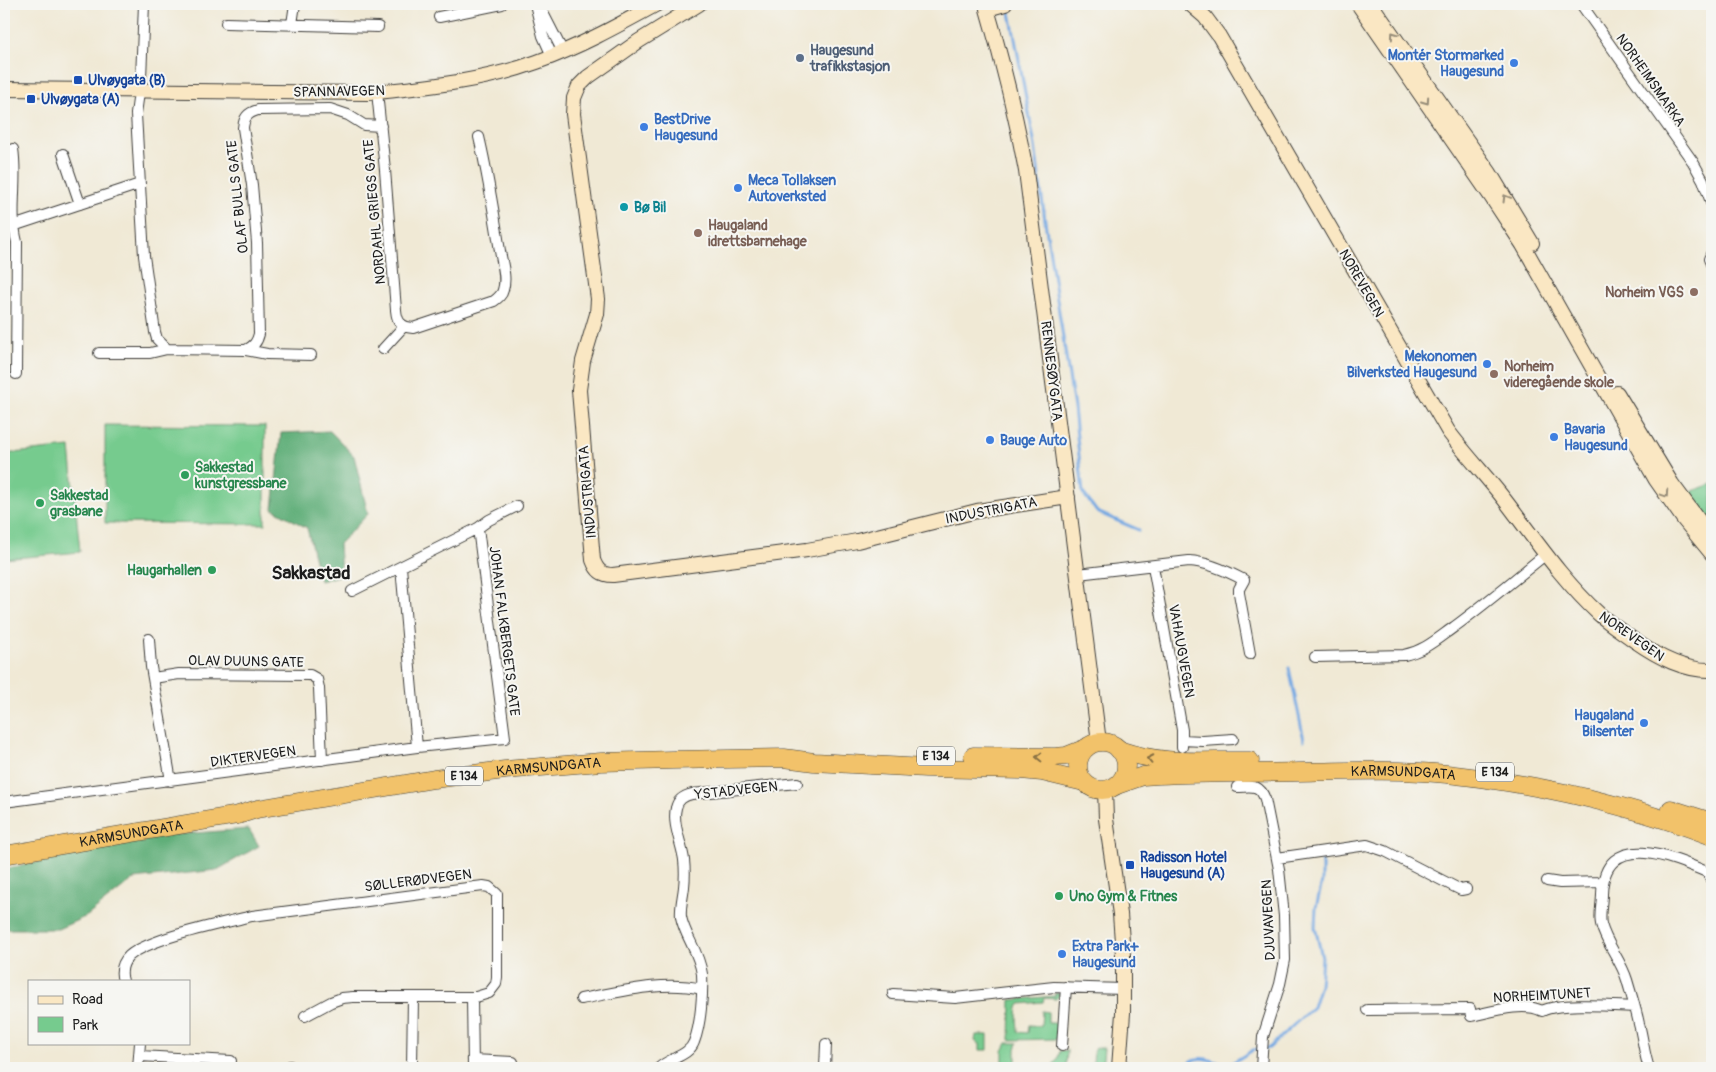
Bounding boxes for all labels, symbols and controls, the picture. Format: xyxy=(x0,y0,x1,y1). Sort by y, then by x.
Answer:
street label: NORHEIMSMARKA xyxy=(1612,31,1689,130)
one-way arrow xyxy=(1391,32,1399,41)
place label: Haugesund trafikkstasjon xyxy=(809,42,890,75)
place label: Montér Stormarked Haugesund xyxy=(1388,47,1504,80)
marker: Haugesund trafikkstasjon xyxy=(794,52,806,64)
marker: Montér Stormarked Haugesund xyxy=(1508,57,1520,69)
place label: Ulvøygata (B) xyxy=(88,72,166,89)
marker: Ulvøygata (B) xyxy=(72,74,84,86)
street label: SPANNAVEGEN xyxy=(293,82,385,101)
place label: Ulvøygata (A) xyxy=(41,91,120,108)
marker: Ulvøygata (A) xyxy=(25,93,37,105)
one-way arrow xyxy=(1420,95,1429,105)
place label: BestDrive Haugesund xyxy=(654,111,718,144)
marker: BestDrive Haugesund xyxy=(638,121,650,133)
street label: OLAF BULLS GATE xyxy=(223,139,252,254)
street label: NORDAHL GRIEGS GATE xyxy=(360,139,389,285)
place label: Meca Tollaksen Autoverksted xyxy=(748,172,836,205)
marker: Meca Tollaksen Autoverksted xyxy=(732,182,744,194)
one-way arrow xyxy=(1502,194,1512,203)
place label: Bø Bil xyxy=(634,199,666,216)
marker: Bø Bil xyxy=(618,201,630,213)
place label: Haugaland idrettsbarnehage xyxy=(708,217,808,250)
marker: Haugaland idrettsbarnehage xyxy=(692,227,704,239)
street label: NOREVEGEN xyxy=(1335,246,1388,320)
place label: Norheim VGS xyxy=(1605,284,1684,301)
marker: Norheim VGS xyxy=(1688,286,1700,298)
street label: RENNESØYGATA xyxy=(1037,320,1066,422)
place label: Mekonomen Bilverksted Haugesund xyxy=(1347,348,1477,381)
marker: Mekonomen Bilverksted Haugesund xyxy=(1481,358,1493,370)
place label: Norheim videregående skole xyxy=(1503,358,1615,391)
marker: Norheim videregående skole xyxy=(1488,368,1500,380)
place label: Bavaria Haugesund xyxy=(1564,421,1628,454)
marker: Bavaria Haugesund xyxy=(1548,431,1560,443)
place label: Bauge Auto xyxy=(1000,432,1067,449)
marker: Bauge Auto xyxy=(984,434,996,446)
street label: INDUSTRIGATA xyxy=(575,445,600,539)
place label: Sakkestad kunstgressbane xyxy=(194,459,287,492)
marker: Sakkestad kunstgressbane xyxy=(179,469,191,481)
place label: Sakkestad grasbane xyxy=(50,487,109,520)
one-way arrow xyxy=(1659,488,1669,497)
street label: INDUSTRIGATA xyxy=(944,493,1038,528)
marker: Sakkestad grasbane xyxy=(34,497,46,509)
street label: JOHAN FALKBERGETS GATE xyxy=(486,545,523,717)
district label: Sakkastad xyxy=(272,561,350,585)
place label: Haugarhallen xyxy=(127,562,202,579)
marker: Haugarhallen xyxy=(206,564,218,576)
street label: VAHAUGVEGEN xyxy=(1165,603,1198,699)
street label: NOREVEGEN xyxy=(1596,608,1668,665)
street label: OLAV DUUNS GATE xyxy=(188,652,304,671)
place label: Haugaland Bilsenter xyxy=(1574,707,1635,740)
marker: Haugaland Bilsenter xyxy=(1638,717,1650,729)
street label: DIKTERVEGEN xyxy=(209,742,297,771)
road number: E 134 xyxy=(917,746,955,766)
one-way arrow xyxy=(1035,752,1042,762)
street label: KARMSUNDGATA xyxy=(495,754,602,780)
one-way arrow xyxy=(1146,754,1155,765)
road number: E 134 xyxy=(1476,762,1514,782)
street label: KARMSUNDGATA xyxy=(1351,763,1457,784)
road number: E 134 xyxy=(445,766,483,786)
street label: YSTADVEGEN xyxy=(693,778,778,803)
street label: KARMSUNDGATA xyxy=(78,817,185,851)
place label: Radisson Hotel Haugesund (A) xyxy=(1140,849,1227,882)
marker: Radisson Hotel Haugesund (A) xyxy=(1124,859,1136,871)
street label: SØLLERØDVEGEN xyxy=(363,865,473,896)
street label: DJUVAVEGEN xyxy=(1258,879,1279,961)
place label: Uno Gym & Fitnes xyxy=(1069,888,1178,905)
marker: Uno Gym & Fitnes xyxy=(1053,890,1065,902)
place label: Extra Park+ Haugesund xyxy=(1072,938,1139,971)
marker: Extra Park+ Haugesund xyxy=(1056,948,1068,960)
legend xyxy=(28,980,190,1044)
street label: NORHEIMTUNET xyxy=(1493,984,1592,1007)
text: Road xyxy=(72,990,103,1009)
text: Park xyxy=(72,1016,99,1035)

